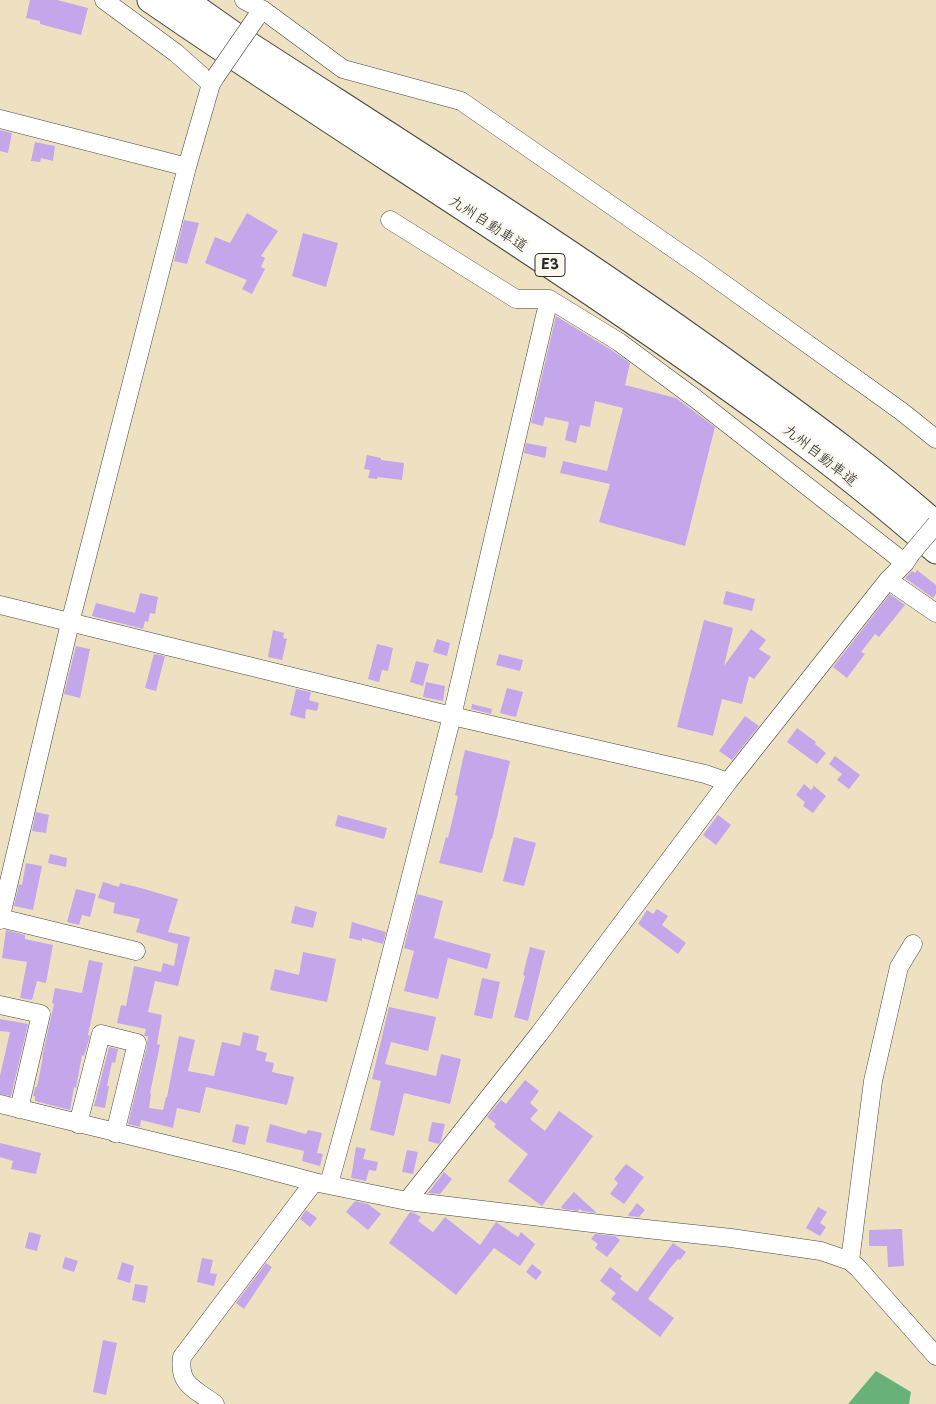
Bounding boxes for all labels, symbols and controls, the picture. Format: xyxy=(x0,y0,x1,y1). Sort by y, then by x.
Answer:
street label: 九州自動車道 xyxy=(445,192,531,256)
road number: E3 xyxy=(535,254,565,276)
street label: 九州自動車道 xyxy=(779,421,861,491)

